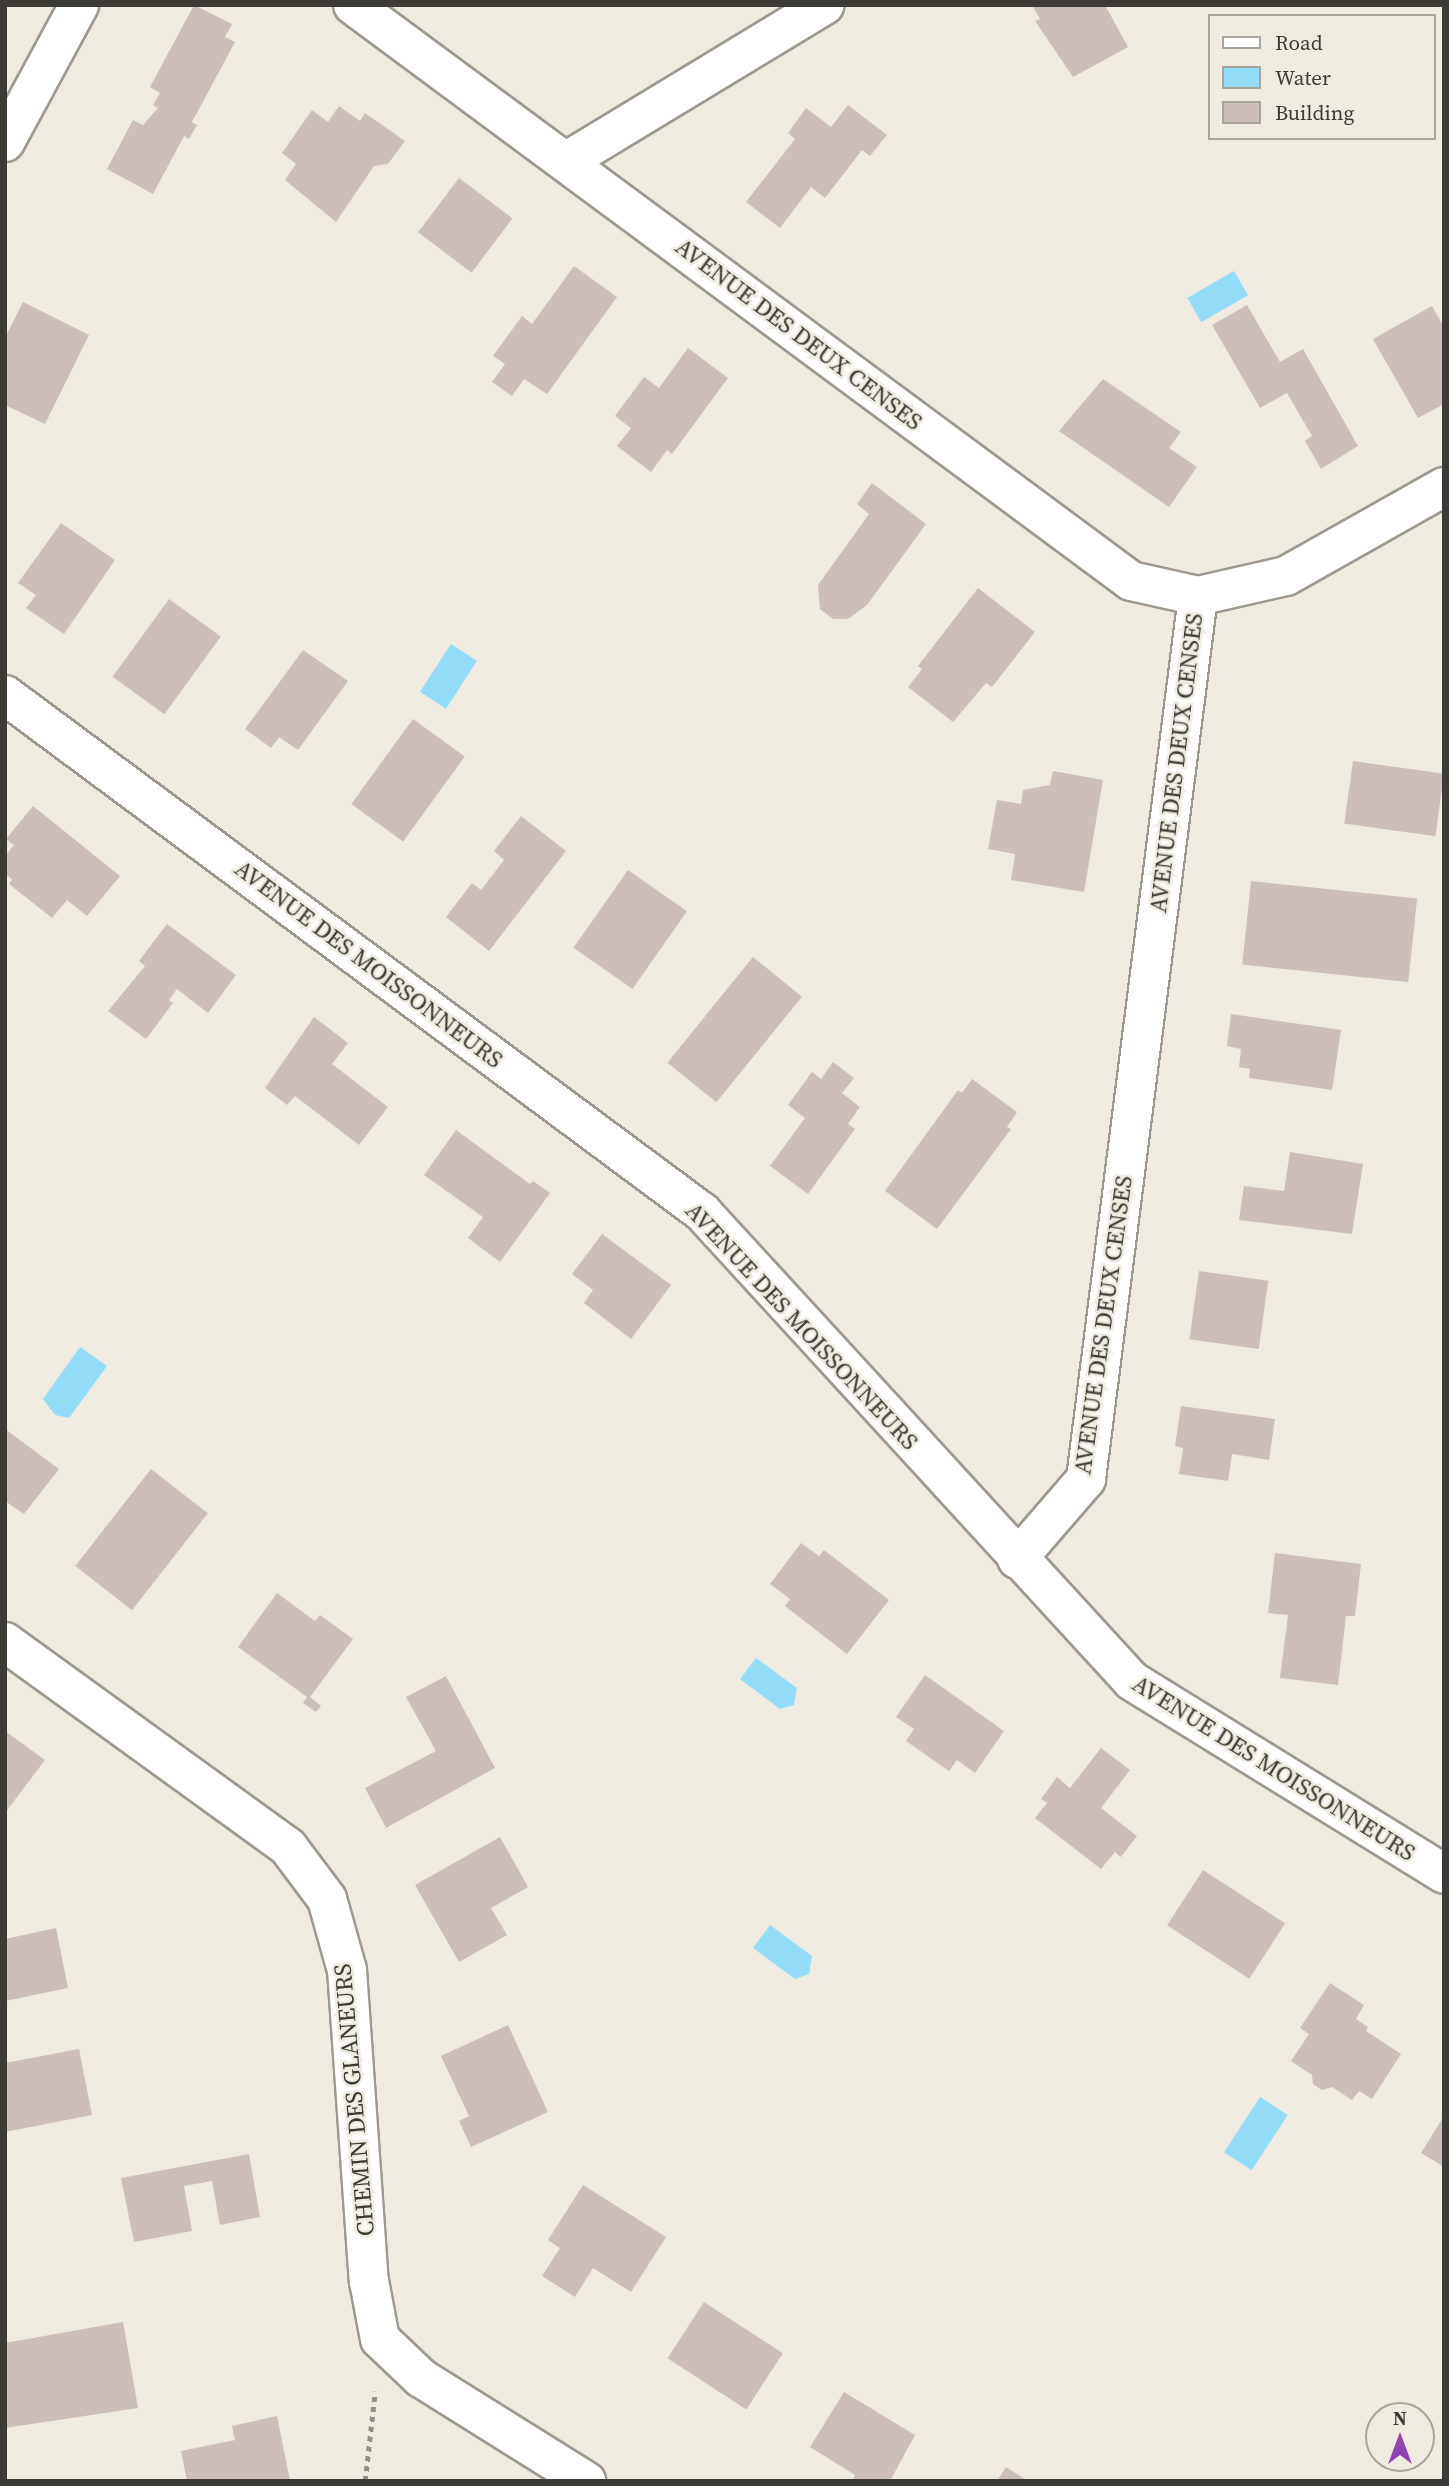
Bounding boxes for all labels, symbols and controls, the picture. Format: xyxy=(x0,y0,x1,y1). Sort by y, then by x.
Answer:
legend xyxy=(1208,14,1435,140)
text: Road xyxy=(1275,28,1323,57)
text: Water xyxy=(1275,63,1331,92)
text: Building xyxy=(1275,98,1354,127)
street label: AVENUE DES DEUX CENSES xyxy=(670,232,928,436)
street label: AVENUE DES DEUX CENSES xyxy=(1143,612,1209,914)
street label: AVENUE DES MOISSONNEURS xyxy=(229,854,509,1074)
street label: AVENUE DES DEUX CENSES xyxy=(1068,1174,1138,1476)
street label: AVENUE DES MOISSONNEURS xyxy=(680,1196,924,1456)
street label: AVENUE DES MOISSONNEURS xyxy=(1127,1669,1421,1867)
street label: CHEMIN DES GLANEURS xyxy=(328,1963,380,2237)
north arrow xyxy=(1365,2402,1435,2472)
text: N xyxy=(1393,2405,1407,2431)

